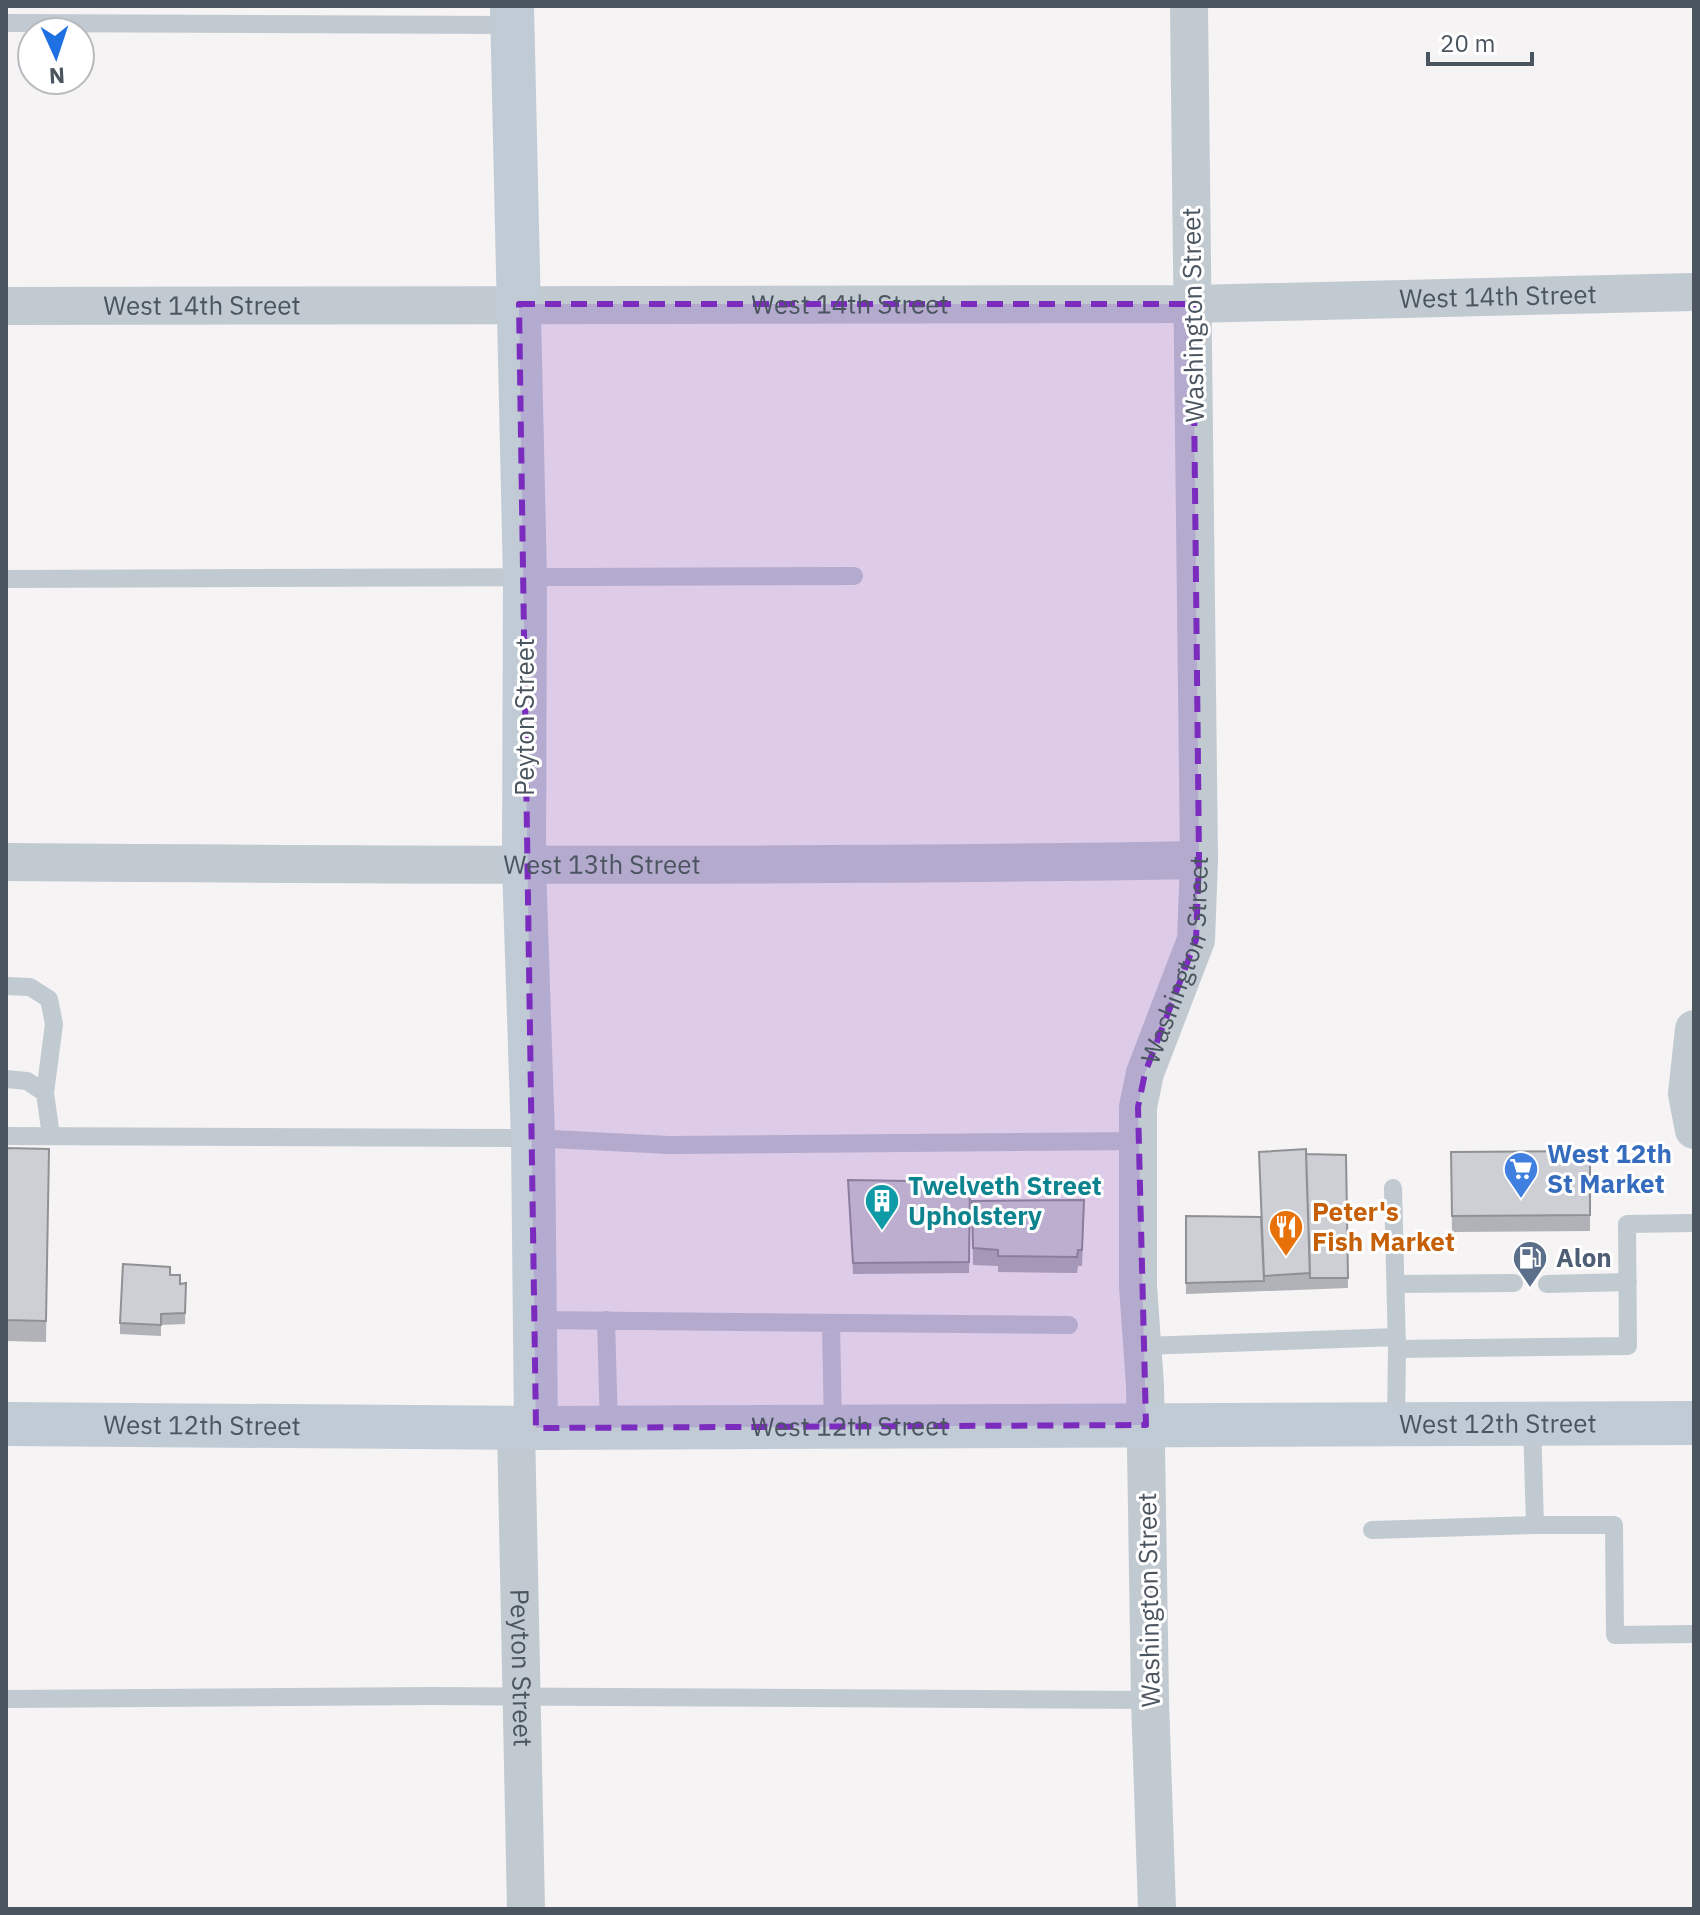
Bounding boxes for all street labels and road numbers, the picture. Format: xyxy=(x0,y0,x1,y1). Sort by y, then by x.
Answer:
street label: Washington Street xyxy=(1173,207,1211,423)
street label: West 14th Street xyxy=(1399,276,1597,315)
street label: West 14th Street xyxy=(751,286,949,321)
street label: West 14th Street xyxy=(103,288,301,322)
street label: Peyton Street xyxy=(507,638,541,796)
street label: West 13th Street xyxy=(503,847,701,881)
street label: Washington Street xyxy=(1132,855,1215,1068)
street label: West 12th Street xyxy=(1399,1405,1597,1440)
street label: West 12th Street xyxy=(103,1407,301,1442)
street label: West 12th Street xyxy=(751,1408,949,1443)
street label: Washington Street xyxy=(1129,1492,1167,1708)
street label: Peyton Street xyxy=(503,1588,541,1747)

